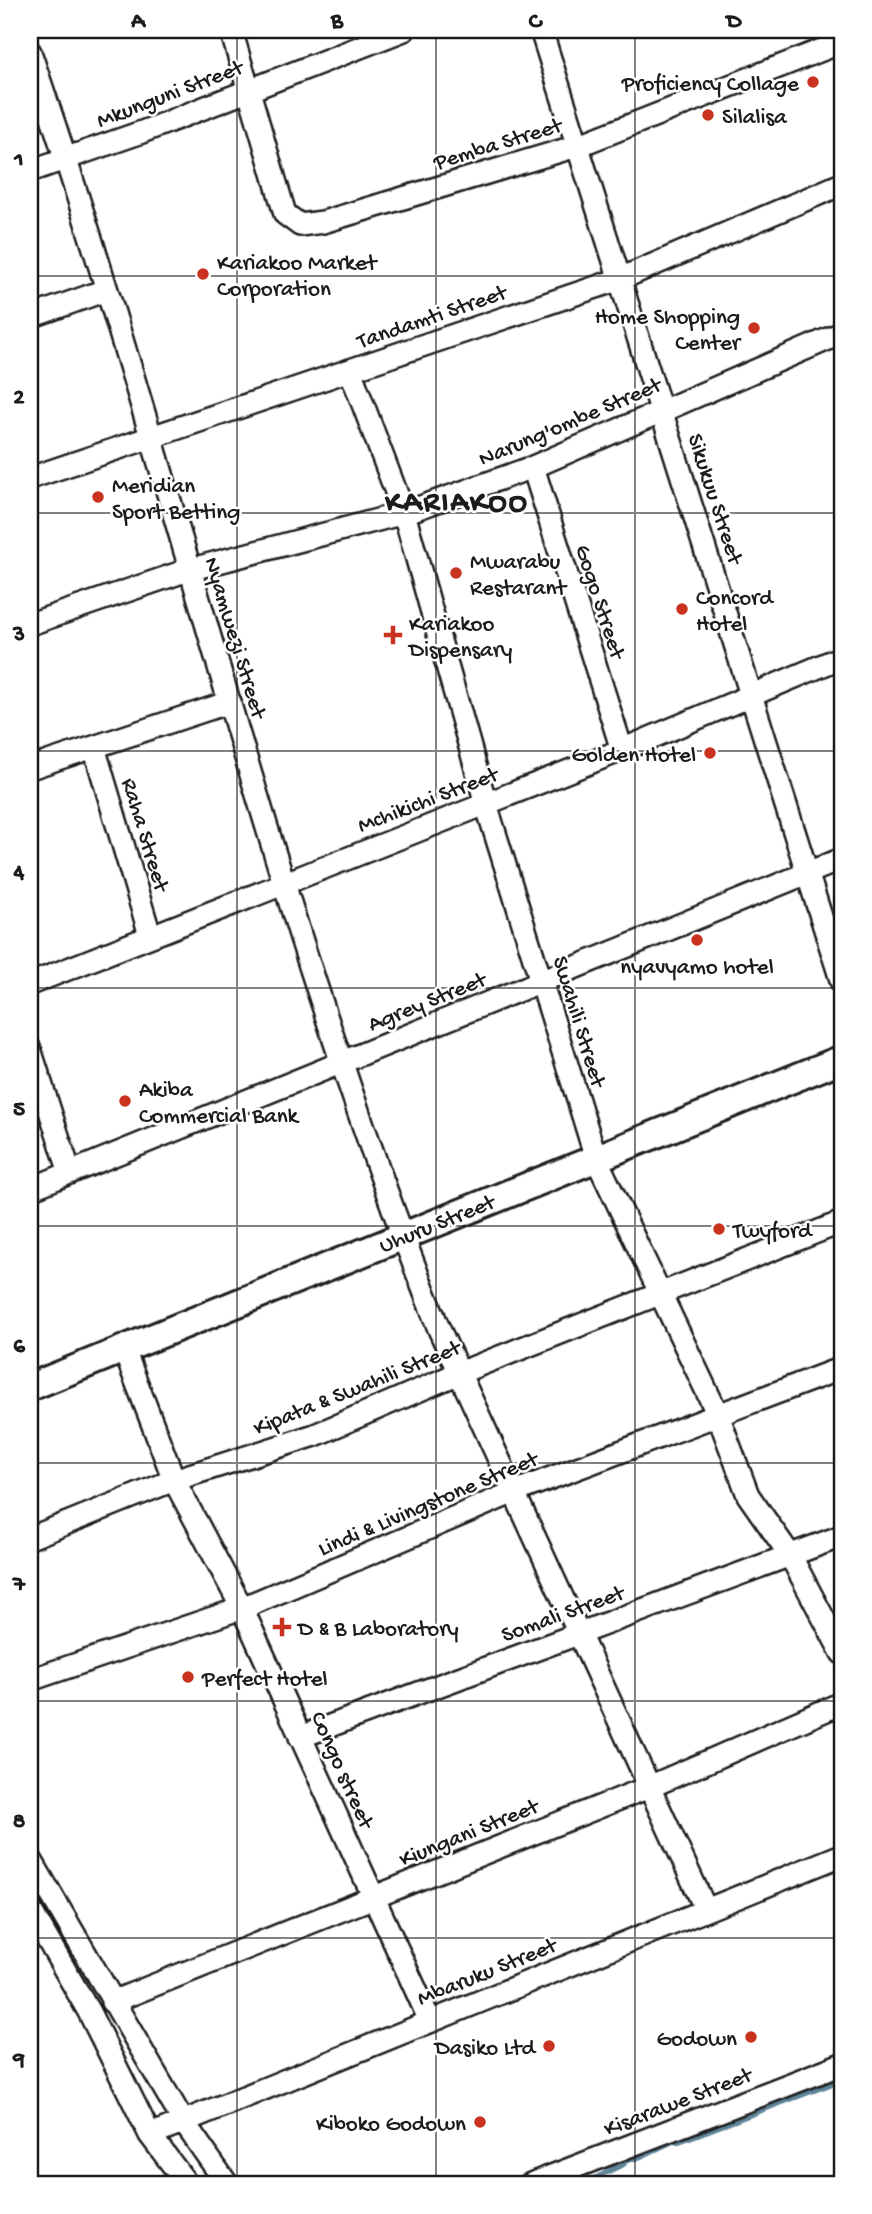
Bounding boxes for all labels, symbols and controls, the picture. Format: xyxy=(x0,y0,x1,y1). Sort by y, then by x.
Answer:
text: A xyxy=(130,9,146,36)
text: B xyxy=(330,9,344,36)
text: C xyxy=(529,9,544,36)
text: D xyxy=(725,9,743,36)
street label: Mkunguni Street xyxy=(93,54,249,136)
place label: Proficiency Collage xyxy=(621,72,800,99)
marker: Proficiency Collage xyxy=(805,74,821,90)
place label: Silalisa xyxy=(722,105,788,132)
marker: Silalisa xyxy=(700,107,716,123)
street label: Pemba Street xyxy=(430,113,567,178)
text: 1 xyxy=(13,147,24,174)
place label: Kariakoo Market Corporation xyxy=(217,251,378,304)
marker: Kariakoo Market Corporation xyxy=(195,266,211,282)
street label: Tandamti Street xyxy=(352,280,512,357)
place label: Home Shopping Center xyxy=(595,305,742,358)
marker: Home Shopping Center xyxy=(746,320,762,336)
street label: Narung'ombe Street xyxy=(475,372,667,474)
text: 2 xyxy=(13,385,25,412)
street label: Sikukuu Street xyxy=(680,431,748,569)
place label: Meridian Sport Betting xyxy=(112,474,240,527)
district label: KARIAKOO xyxy=(384,487,529,522)
marker: Meridian Sport Betting xyxy=(90,489,106,505)
street label: Gogo Street xyxy=(568,542,630,664)
place label: Mwarabu Restarant xyxy=(470,550,567,603)
street label: Nyamwezi Street xyxy=(196,554,271,723)
marker: Mwarabu Restarant xyxy=(448,565,464,581)
place label: Concord Hotel xyxy=(696,586,774,639)
marker: Concord Hotel xyxy=(674,601,690,617)
place label: Kariakoo Dispensary xyxy=(407,612,512,665)
text: 3 xyxy=(12,622,25,649)
marker: Kariakoo Dispensary xyxy=(383,625,403,645)
place label: Golden Hotel xyxy=(571,743,696,770)
marker: Golden Hotel xyxy=(702,745,718,761)
street label: Mchikichi Street xyxy=(354,762,504,840)
street label: Raha Street xyxy=(114,775,174,896)
text: 4 xyxy=(13,860,25,887)
marker: nyavyamo hotel xyxy=(689,932,705,948)
street label: Swahili Street xyxy=(545,953,611,1092)
place label: nyavyamo hotel xyxy=(620,955,774,982)
street label: Agrey Street xyxy=(364,967,492,1039)
place label: Akiba Commercial Bank xyxy=(139,1078,301,1131)
marker: Akiba Commercial Bank xyxy=(117,1093,133,1109)
text: 5 xyxy=(13,1097,25,1124)
street label: Uhuru Street xyxy=(376,1189,500,1261)
place label: Twyford xyxy=(731,1219,813,1246)
marker: Twyford xyxy=(711,1221,727,1237)
text: 6 xyxy=(13,1334,26,1361)
street label: Kipata & Swahili Street xyxy=(250,1335,466,1443)
street label: Lindi & Livingstone Street xyxy=(314,1446,544,1564)
text: 7 xyxy=(12,1572,26,1599)
street label: Somali Street xyxy=(498,1580,630,1650)
marker: D & B Laboratory xyxy=(272,1617,292,1637)
place label: D & B Laboratory xyxy=(296,1617,459,1644)
place label: Perfect Hotel xyxy=(201,1667,328,1694)
marker: Perfect Hotel xyxy=(180,1669,196,1685)
street label: Congo street xyxy=(303,1708,379,1834)
street label: Kiungani Street xyxy=(396,1793,544,1874)
text: 8 xyxy=(13,1809,26,1836)
street label: Mbaruku Street xyxy=(414,1932,562,2013)
place label: Godown xyxy=(656,2027,737,2054)
marker: Godown xyxy=(743,2029,759,2045)
place label: Dasiko Ltd xyxy=(433,2036,537,2063)
marker: Dasiko Ltd xyxy=(541,2038,557,2054)
text: 9 xyxy=(12,2047,25,2074)
street label: Kisarawe Street xyxy=(600,2062,758,2144)
place label: Kiboko Godown xyxy=(316,2112,466,2139)
marker: Kiboko Godown xyxy=(472,2114,488,2130)

